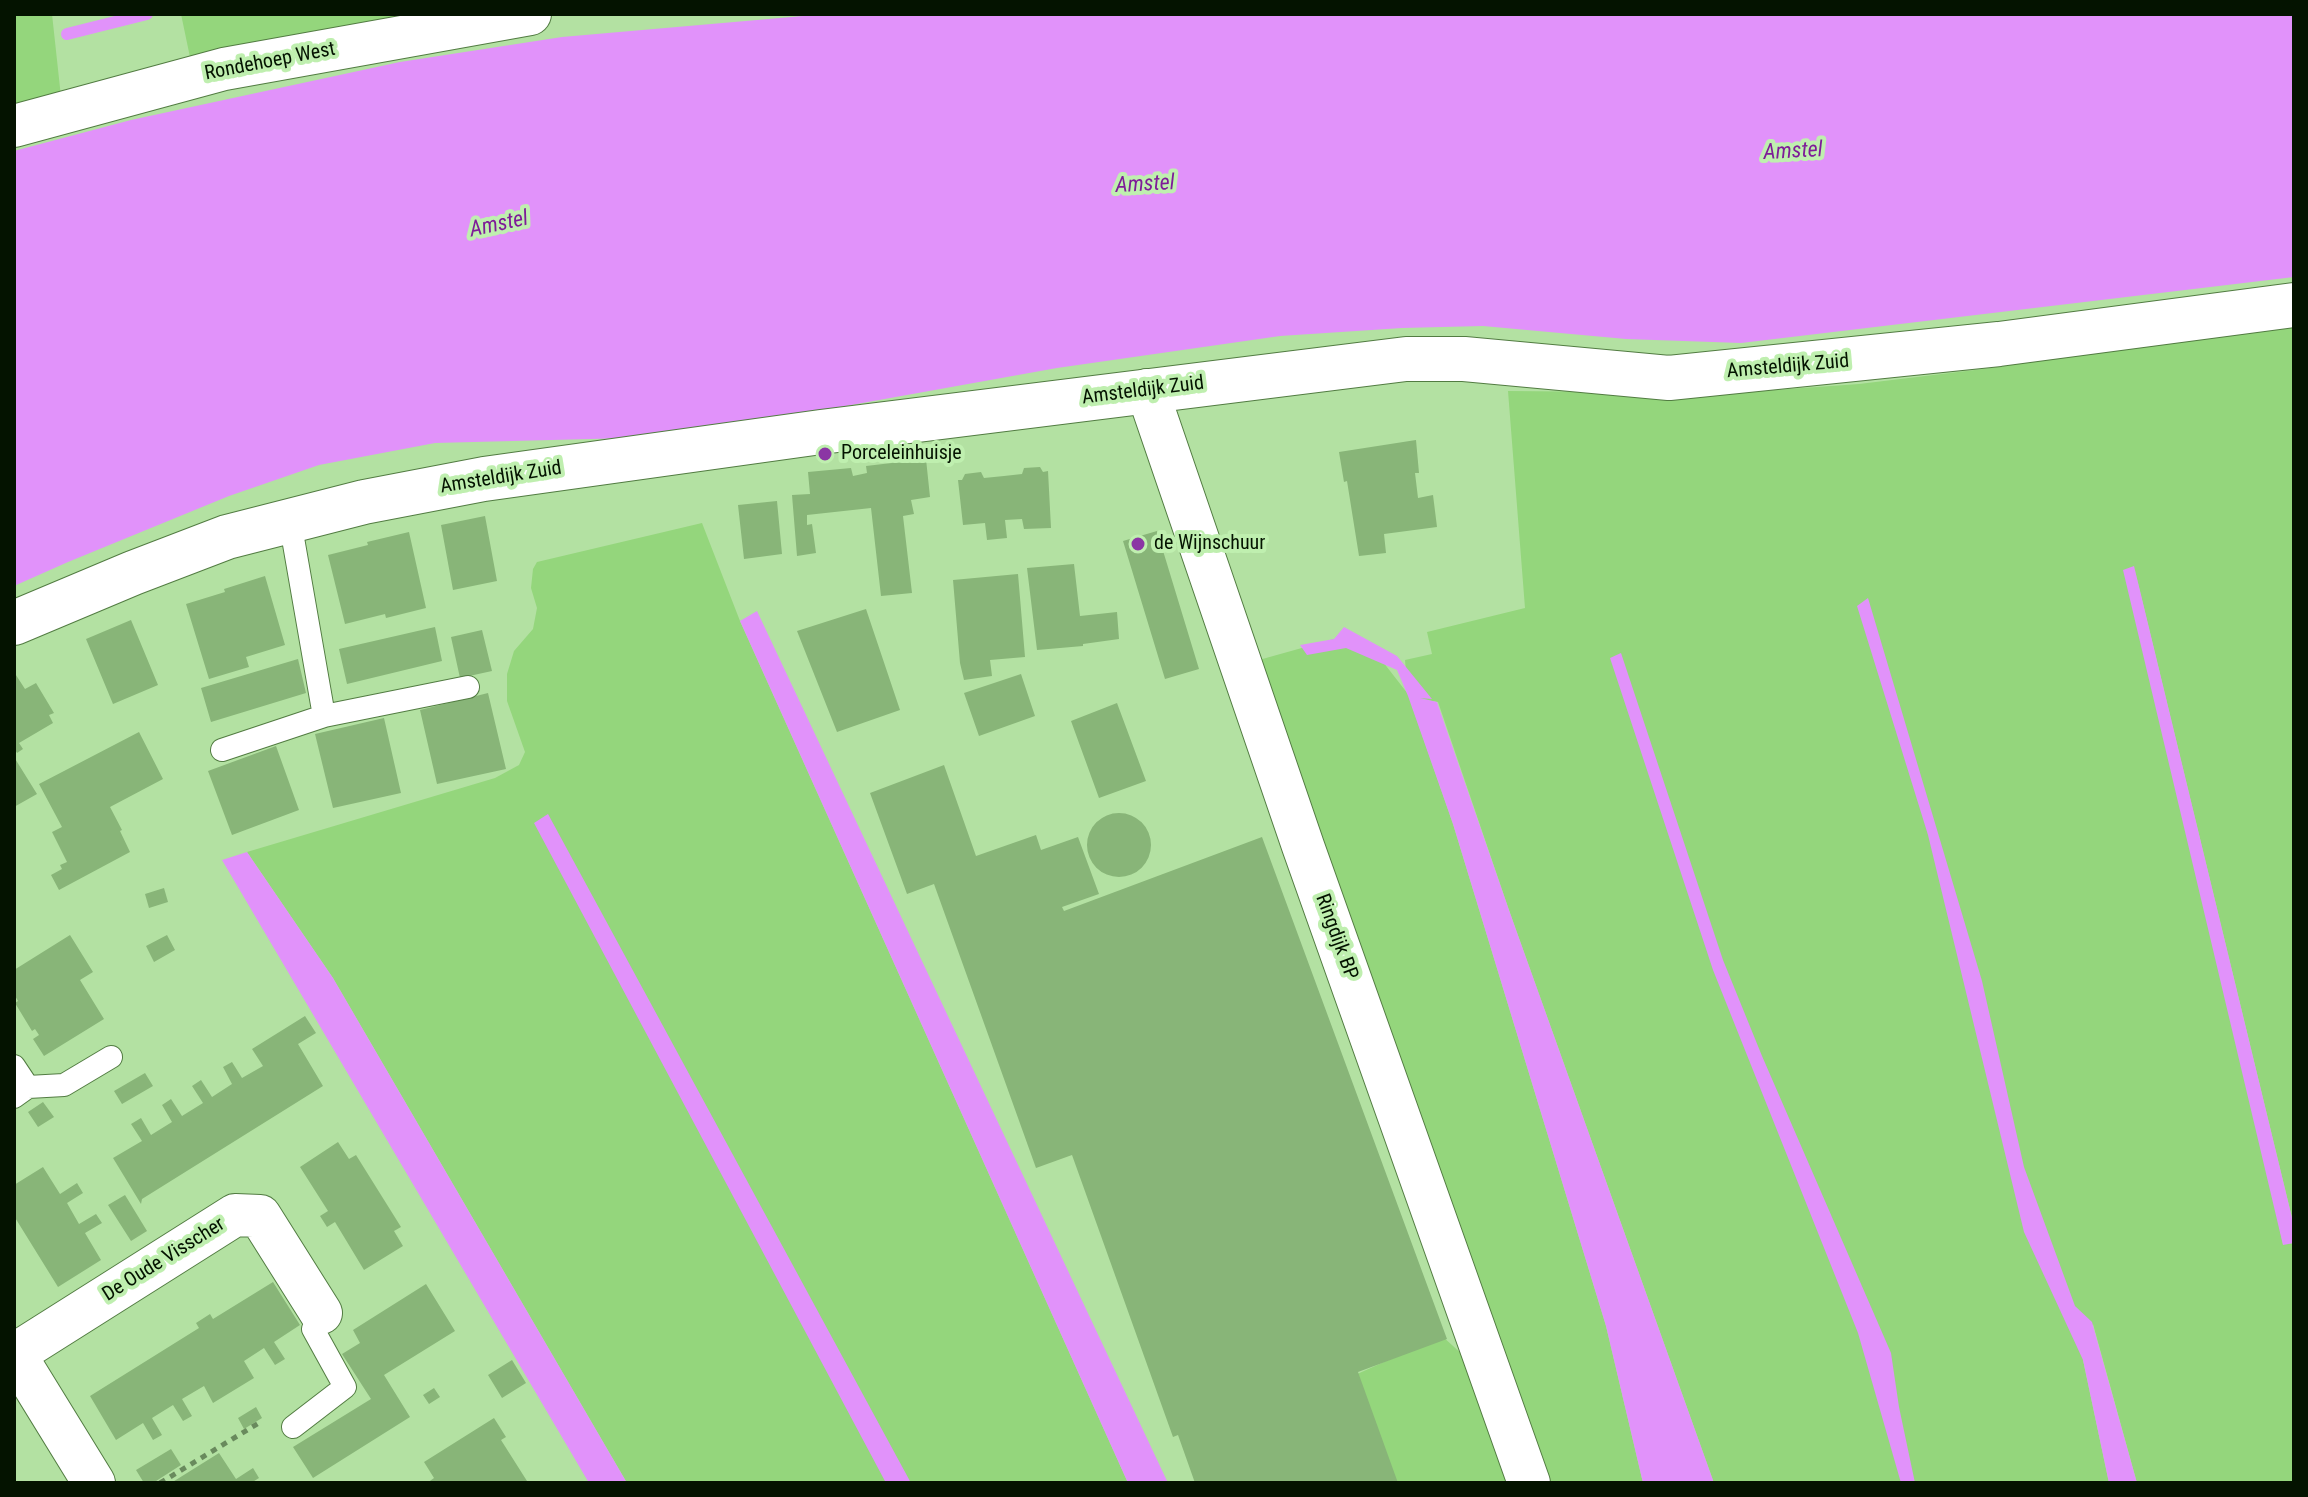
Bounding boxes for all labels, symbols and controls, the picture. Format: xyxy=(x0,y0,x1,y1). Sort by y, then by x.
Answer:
street label: Rondehoep West xyxy=(203,38,337,86)
water label: Amstel xyxy=(1763,137,1823,167)
water label: Amstel xyxy=(1115,170,1175,200)
water label: Amstel xyxy=(467,206,531,244)
street label: Amsteldijk Zuid xyxy=(1726,350,1850,384)
street label: Amsteldijk Zuid xyxy=(1081,372,1205,410)
place label: Porceleinhuisje xyxy=(841,442,962,466)
marker: Porceleinhuisje xyxy=(816,445,834,463)
street label: Amsteldijk Zuid xyxy=(439,457,563,499)
place label: de Wijnschuur xyxy=(1154,532,1265,556)
marker: de Wijnschuur xyxy=(1129,535,1147,553)
street label: Ringdijk BP xyxy=(1309,891,1363,983)
street label: De Oude Visscher xyxy=(99,1213,229,1307)

